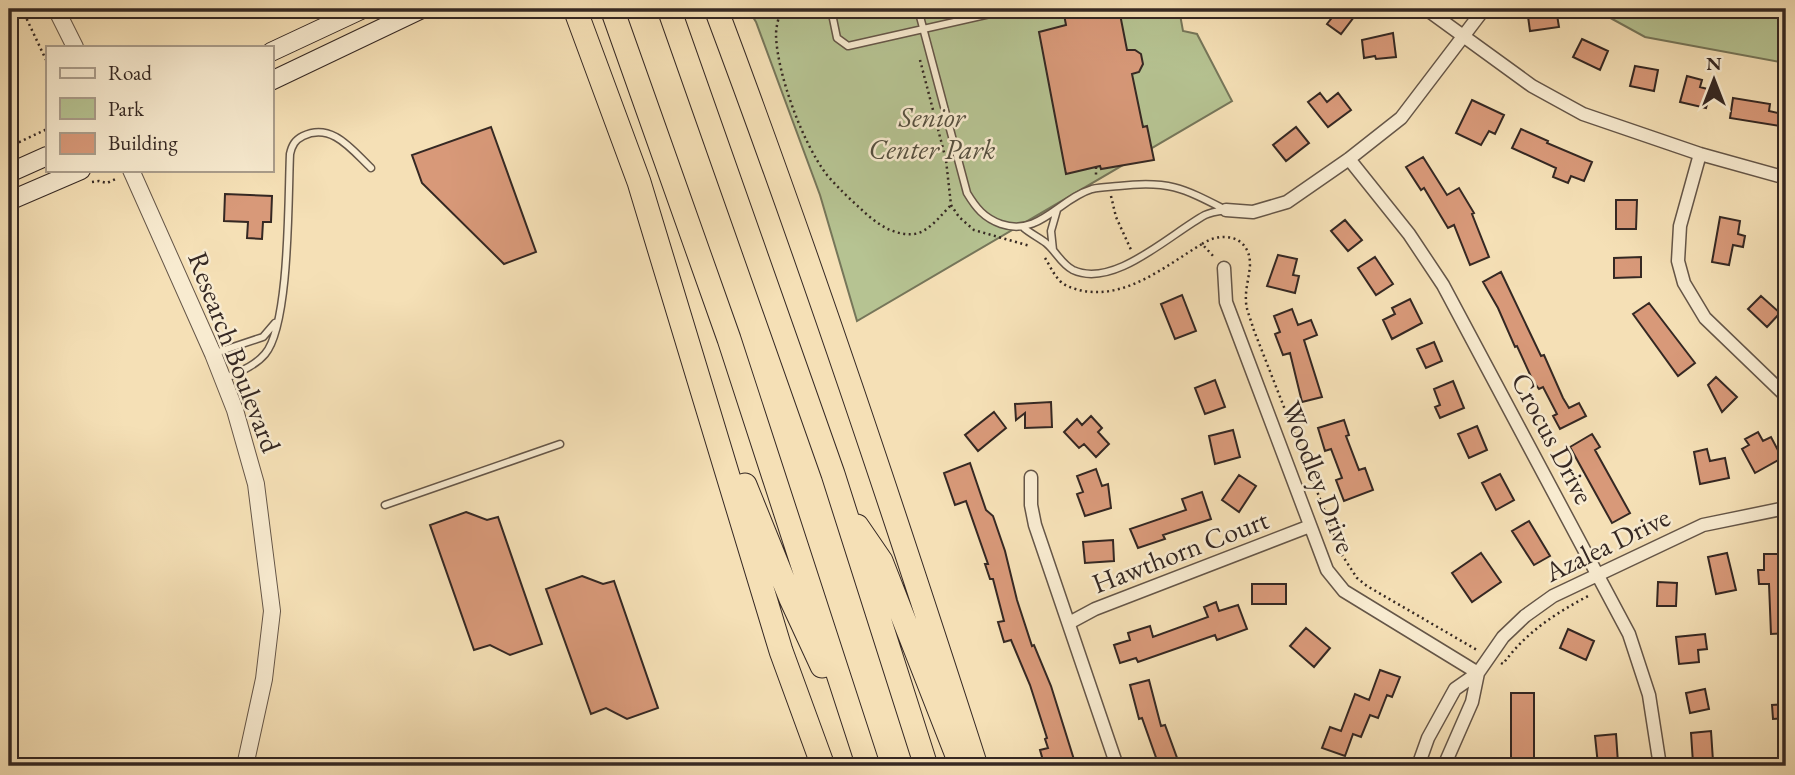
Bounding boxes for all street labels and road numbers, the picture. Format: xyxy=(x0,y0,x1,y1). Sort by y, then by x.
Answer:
street label: Research Boulevard xyxy=(180,247,290,458)
street label: Crocus Drive xyxy=(1503,366,1603,510)
street label: Woodley Drive xyxy=(1274,396,1365,558)
street label: Azalea Drive xyxy=(1538,498,1676,590)
street label: Hawthorn Court xyxy=(1087,501,1273,601)

